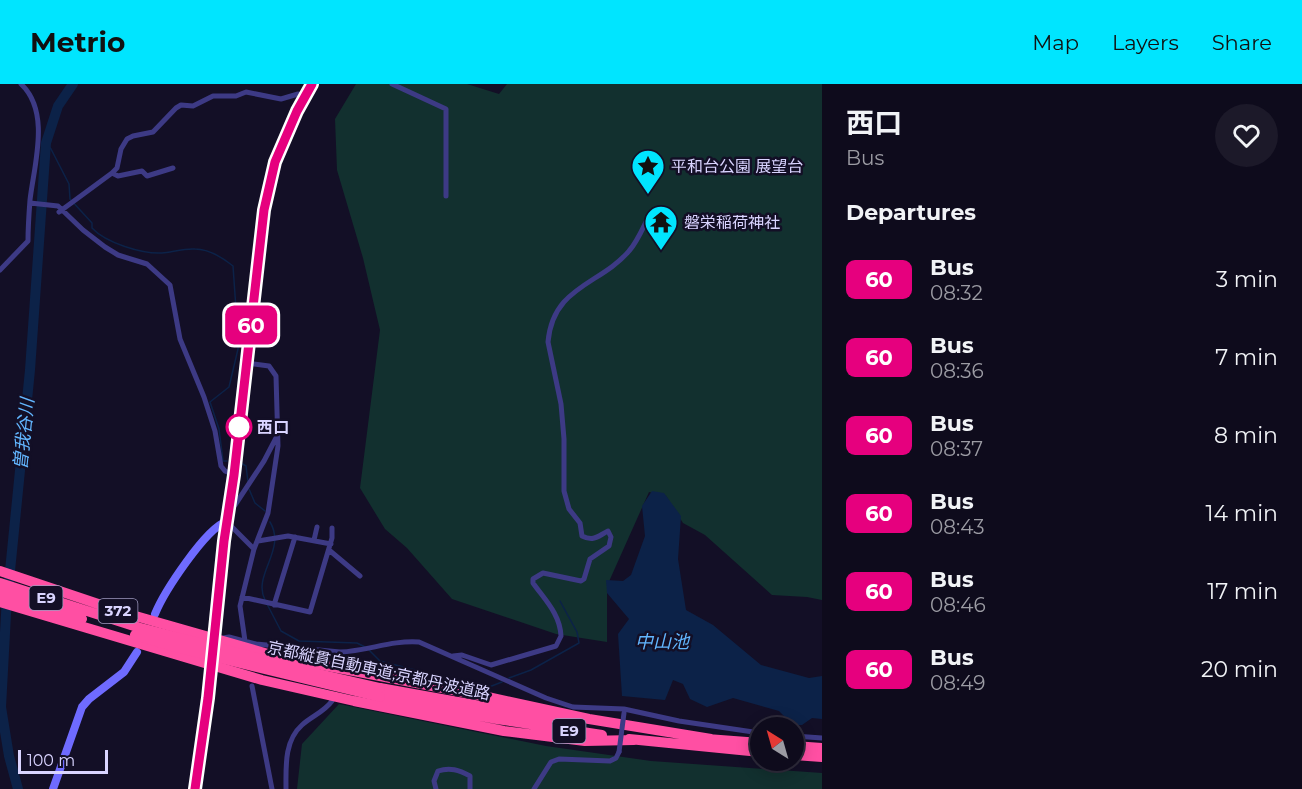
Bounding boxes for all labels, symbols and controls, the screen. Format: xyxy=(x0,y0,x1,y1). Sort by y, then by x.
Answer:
text: Metrio xyxy=(30,25,125,59)
text: Map xyxy=(1032,30,1079,55)
text: Layers xyxy=(1112,30,1179,55)
text: Share xyxy=(1212,30,1272,55)
button: heart xyxy=(1215,104,1278,167)
text: 西口 xyxy=(846,106,902,140)
text: Bus xyxy=(846,146,884,170)
place icon: 平和台公園 展望台 xyxy=(630,148,666,195)
place label: 平和台公園 展望台 xyxy=(671,157,803,176)
text: Departures xyxy=(846,199,976,226)
temple icon: 磐栄稲荷神社 xyxy=(643,204,679,251)
place label: 磐栄稲荷神社 xyxy=(684,213,780,232)
text: Bus xyxy=(930,254,974,281)
text: 3 min xyxy=(1216,266,1278,293)
text: 60 xyxy=(865,267,893,292)
text: 08:32 xyxy=(930,281,983,305)
line badge: 60 xyxy=(224,306,278,344)
text: 60 xyxy=(237,313,265,338)
text: Bus xyxy=(930,332,974,359)
text: 7 min xyxy=(1215,344,1278,371)
text: 60 xyxy=(865,345,893,370)
text: 08:36 xyxy=(930,359,984,383)
water label: 曽我谷川 xyxy=(9,395,39,471)
text: Bus xyxy=(930,410,974,437)
marker: 西口 xyxy=(226,414,252,440)
place label: 西口 xyxy=(257,418,289,437)
text: 8 min xyxy=(1214,422,1278,449)
text: 60 xyxy=(865,423,893,448)
text: 08:37 xyxy=(930,437,983,461)
text: Bus xyxy=(930,488,974,515)
text: 14 min xyxy=(1206,500,1278,527)
text: 60 xyxy=(865,501,893,526)
text: 08:43 xyxy=(930,515,984,539)
text: Bus xyxy=(930,566,974,593)
text: 17 min xyxy=(1207,578,1278,605)
text: 60 xyxy=(865,579,893,604)
road number: E9 xyxy=(30,586,63,610)
text: 08:46 xyxy=(930,593,986,617)
road number: 372 xyxy=(98,599,138,623)
water label: 中山池 xyxy=(635,631,691,653)
street label: 京都縦貫自動車道;京都丹波道路 xyxy=(266,638,492,703)
text: Bus xyxy=(930,644,974,671)
text: 20 min xyxy=(1201,656,1278,683)
text: 60 xyxy=(865,657,893,682)
text: 08:49 xyxy=(930,671,986,695)
north arrow xyxy=(750,717,804,771)
map controls xyxy=(750,717,804,771)
road number: E9 xyxy=(552,719,586,743)
scale bar xyxy=(18,747,108,774)
text: 100 m xyxy=(27,751,75,770)

